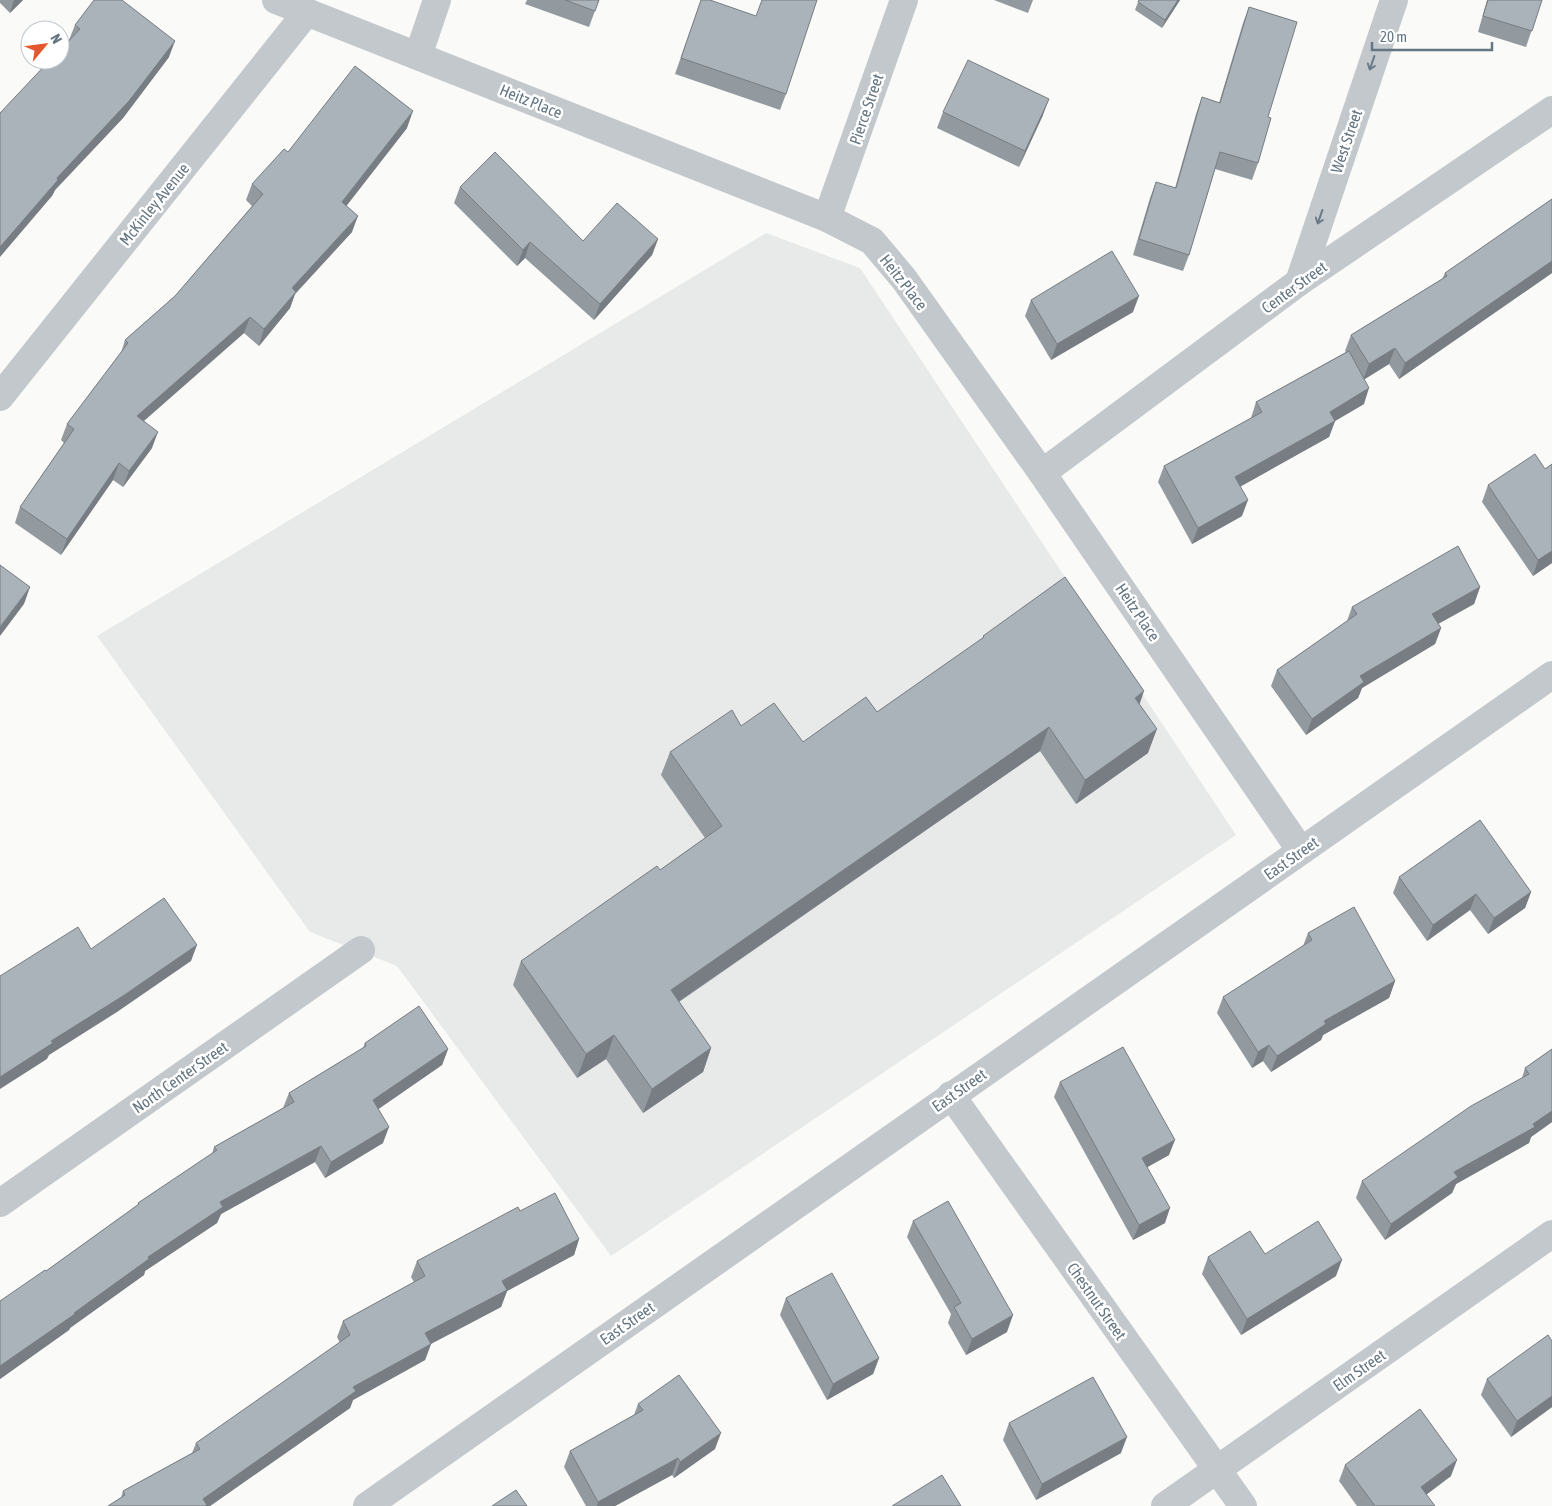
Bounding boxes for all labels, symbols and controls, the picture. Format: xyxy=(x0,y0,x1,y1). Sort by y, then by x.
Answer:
north arrow xyxy=(20,20,70,70)
scale bar xyxy=(1372,20,1492,52)
text: 20 m xyxy=(1380,28,1407,45)
text: N xyxy=(47,31,65,46)
one-way arrow xyxy=(1367,54,1377,70)
street label: Pierce Street xyxy=(845,71,887,147)
street label: Heitz Place xyxy=(497,80,565,122)
street label: West Street xyxy=(1327,107,1365,175)
street label: McKinley Avenue xyxy=(115,159,193,249)
one-way arrow xyxy=(1315,208,1325,224)
street label: Heitz Place xyxy=(877,251,931,313)
street label: Center Street xyxy=(1258,257,1330,317)
street label: Heitz Place xyxy=(1112,580,1164,644)
street label: East Street xyxy=(1261,833,1322,883)
street label: North Center Street xyxy=(129,1037,231,1117)
street label: East Street xyxy=(929,1065,990,1115)
street label: Chestnut Street xyxy=(1064,1259,1130,1343)
street label: East Street xyxy=(597,1298,658,1348)
street label: Elm Street xyxy=(1329,1345,1389,1395)

